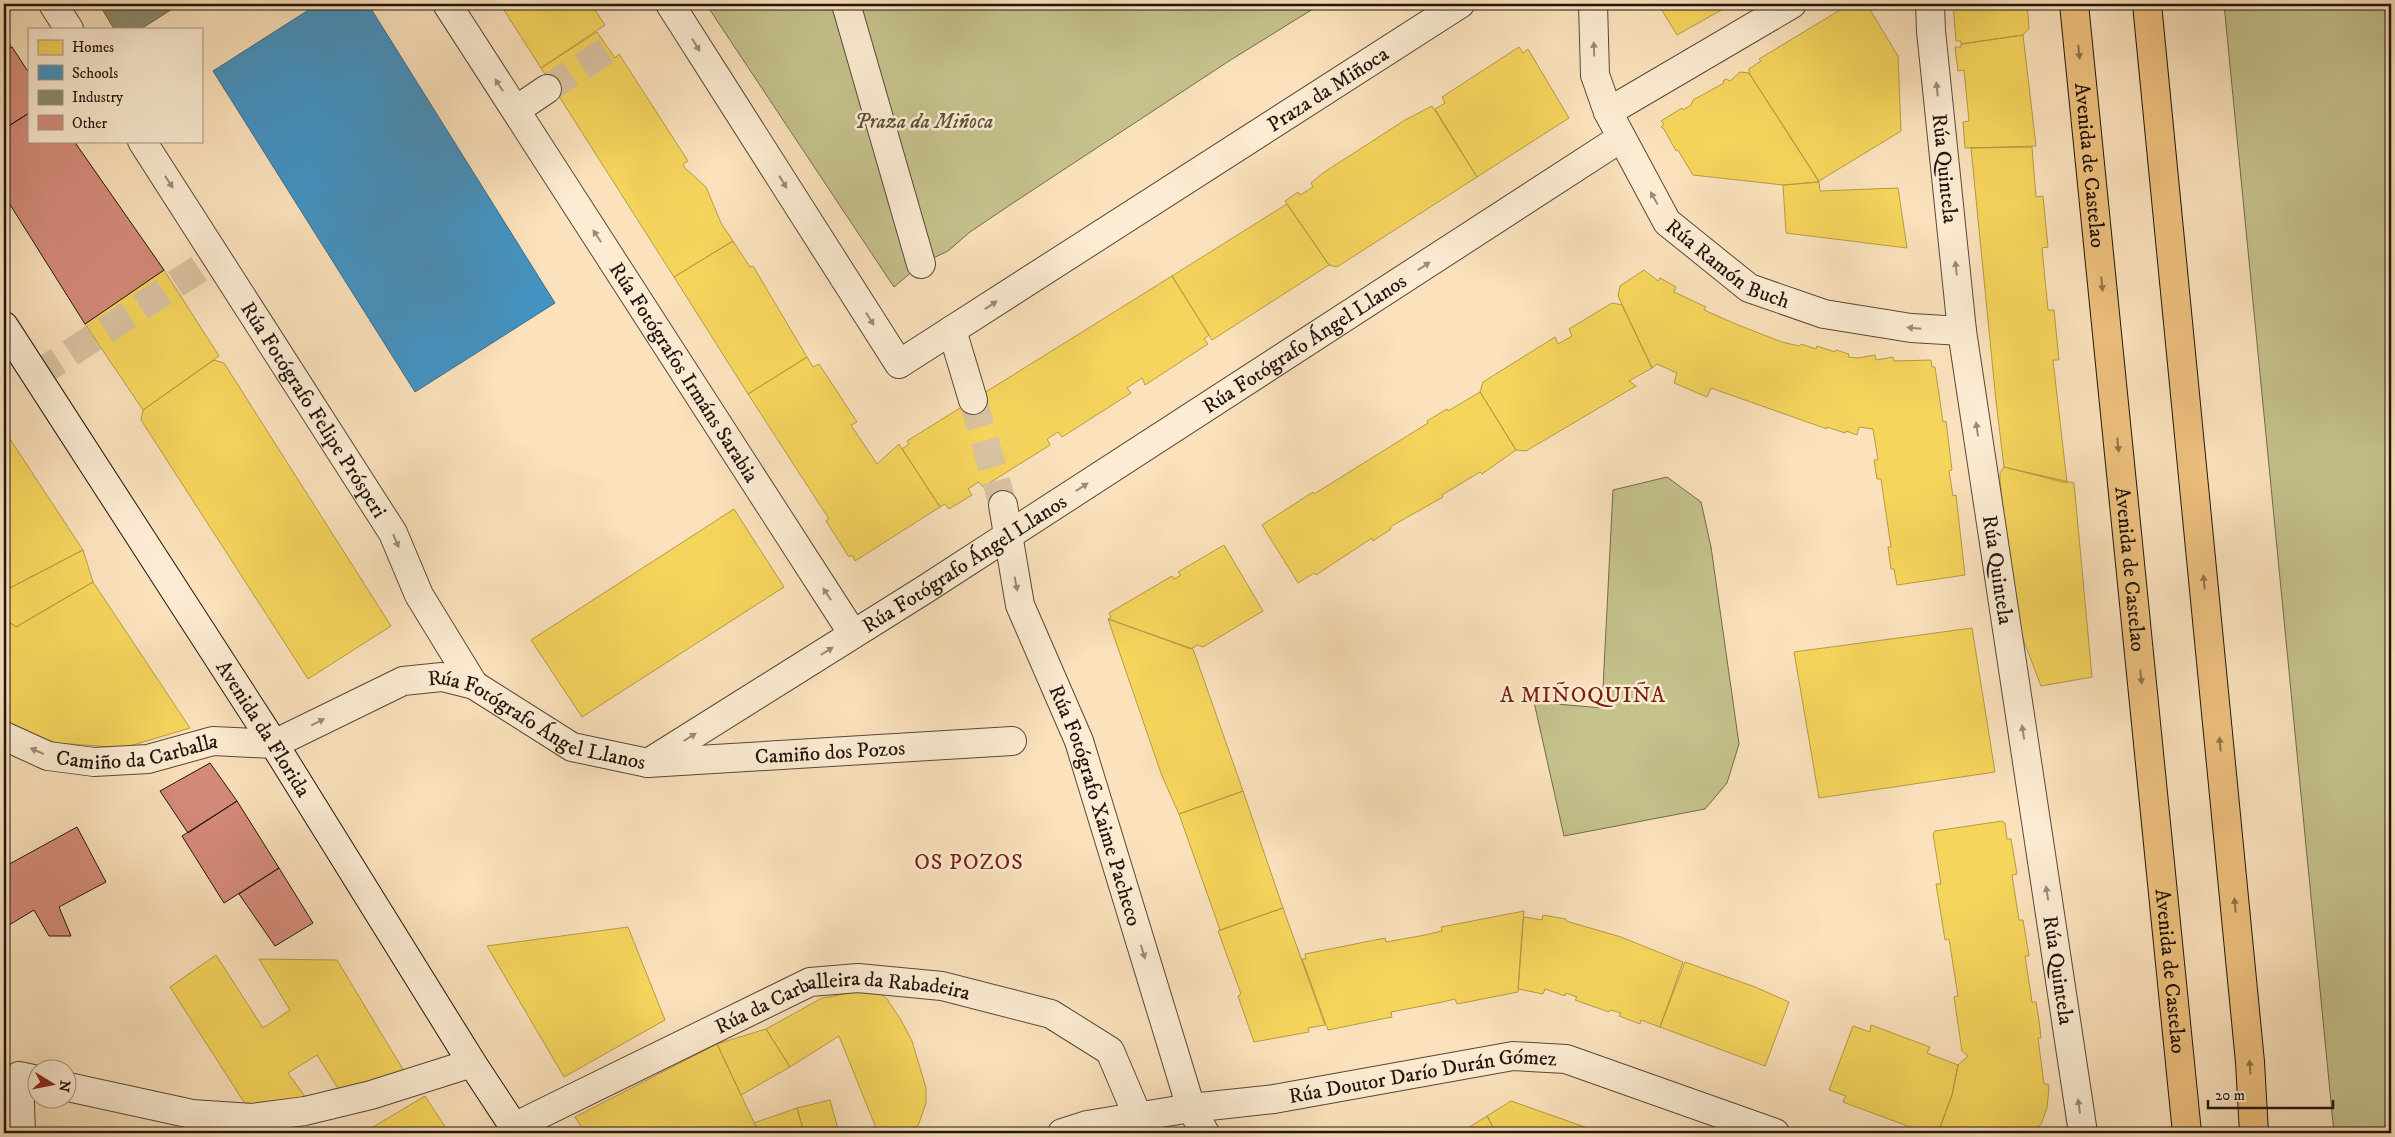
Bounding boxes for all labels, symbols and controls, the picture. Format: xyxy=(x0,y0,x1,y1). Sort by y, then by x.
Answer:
legend xyxy=(28,28,202,142)
text: Homes xyxy=(72,38,114,57)
one-way arrow xyxy=(691,38,701,52)
street label: Praza da Miñoca xyxy=(1263,41,1394,138)
one-way arrow xyxy=(1590,41,1598,57)
one-way arrow xyxy=(2075,45,2083,61)
text: Schools xyxy=(72,64,118,83)
one-way arrow xyxy=(495,78,504,91)
one-way arrow xyxy=(1933,81,1941,97)
street label: Avenida de Castelao xyxy=(2068,82,2110,249)
text: Industry xyxy=(72,88,124,107)
park label: Praza da Miñoca xyxy=(855,109,993,135)
street label: Rúa Quintela xyxy=(1926,112,1963,225)
text: Other xyxy=(72,114,107,133)
one-way arrow xyxy=(164,175,174,189)
one-way arrow xyxy=(779,175,788,189)
one-way arrow xyxy=(1650,191,1658,205)
street label: Rúa Ramón Buch xyxy=(1660,214,1793,315)
one-way arrow xyxy=(592,230,602,243)
street label: Rúa Fotógrafos Irmáns Sarabia xyxy=(603,258,764,488)
one-way arrow xyxy=(1952,260,1960,276)
one-way arrow xyxy=(1418,262,1431,271)
street label: Rúa Fotógrafo Ángel Llanos xyxy=(1198,269,1412,420)
one-way arrow xyxy=(2098,276,2106,292)
street label: Rúa Fotógrafo Felipe Prósperi xyxy=(234,297,392,523)
one-way arrow xyxy=(984,301,997,310)
one-way arrow xyxy=(866,313,875,326)
one-way arrow xyxy=(1905,323,1921,331)
one-way arrow xyxy=(1973,421,1981,437)
one-way arrow xyxy=(2115,438,2123,454)
one-way arrow xyxy=(1075,483,1089,492)
street label: Avenida de Castelao xyxy=(2108,486,2151,653)
street label: Rúa Fotógrafo Ángel Llanos xyxy=(858,489,1072,639)
street label: Rúa Quintela xyxy=(1976,513,2018,626)
one-way arrow xyxy=(393,534,401,548)
one-way arrow xyxy=(2200,573,2208,589)
one-way arrow xyxy=(1012,576,1020,591)
one-way arrow xyxy=(822,587,832,600)
one-way arrow xyxy=(821,646,834,655)
street label: Avenida da Florida xyxy=(210,656,316,802)
street label: Rúa Fotógrafo Ángel Llanos xyxy=(427,665,648,776)
one-way arrow xyxy=(2137,669,2145,685)
street label: Rúa Fotógrafo Xaime Pacheco xyxy=(1042,681,1147,929)
district label: A MIÑOQUIÑA xyxy=(1500,681,1666,709)
one-way arrow xyxy=(310,718,325,726)
one-way arrow xyxy=(2018,724,2026,740)
street label: Camiño da Carballa xyxy=(54,729,219,776)
one-way arrow xyxy=(683,732,696,741)
street label: Camiño dos Pozos xyxy=(754,735,906,771)
one-way arrow xyxy=(2215,735,2223,751)
one-way arrow xyxy=(30,746,44,754)
district label: OS POZOS xyxy=(914,849,1024,876)
one-way arrow xyxy=(2043,885,2051,901)
street label: Avenida de Castelao xyxy=(2149,888,2191,1055)
one-way arrow xyxy=(2231,897,2239,913)
street label: Rúa Quintela xyxy=(2036,914,2079,1027)
one-way arrow xyxy=(1140,944,1148,959)
street label: Rúa da Carballeira da Rabadeira xyxy=(711,966,973,1041)
street label: Rúa Doutor Darío Durán Gómez xyxy=(1287,1044,1558,1110)
one-way arrow xyxy=(2245,1059,2253,1075)
north arrow xyxy=(28,1060,78,1110)
scale bar xyxy=(2208,1077,2332,1109)
text: N xyxy=(54,1079,74,1094)
text: 20 m xyxy=(2215,1086,2245,1105)
one-way arrow xyxy=(2075,1098,2083,1114)

